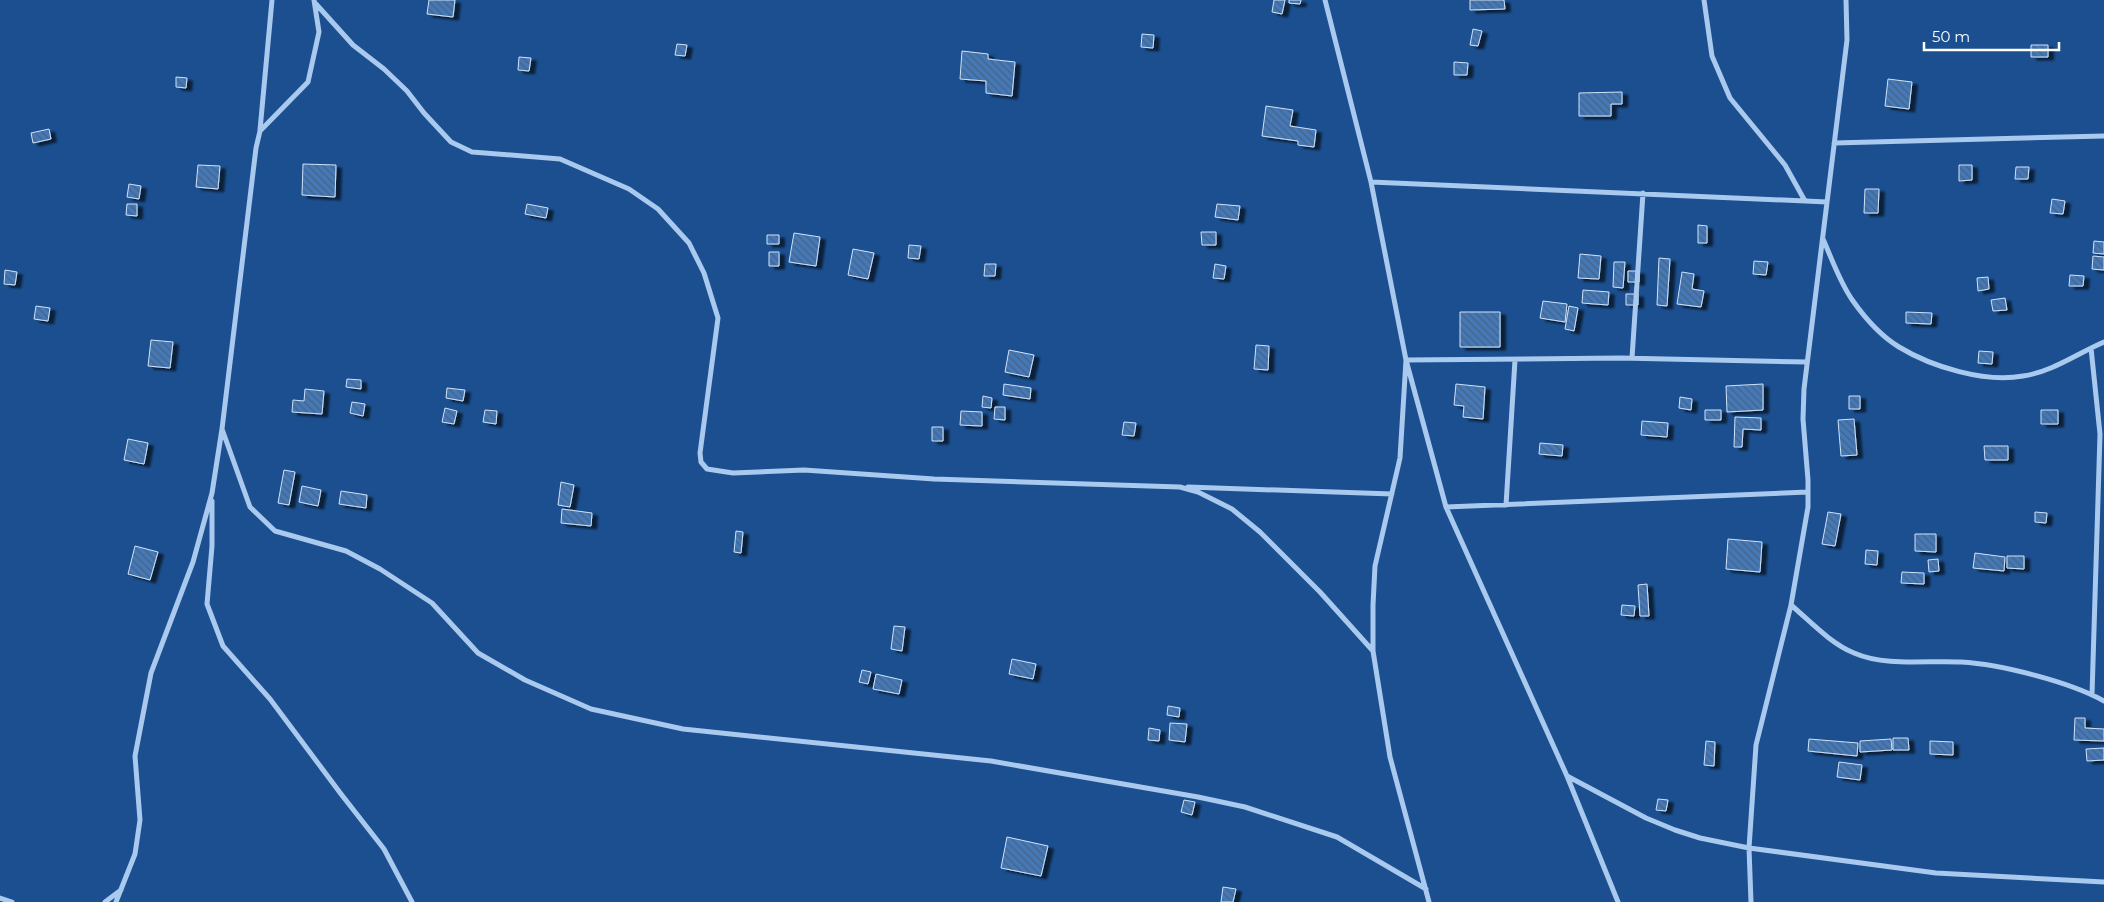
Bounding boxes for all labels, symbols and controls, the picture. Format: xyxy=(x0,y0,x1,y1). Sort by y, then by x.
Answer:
scale bar xyxy=(1924,20,2059,52)
text: 50 m xyxy=(1932,27,1970,46)

